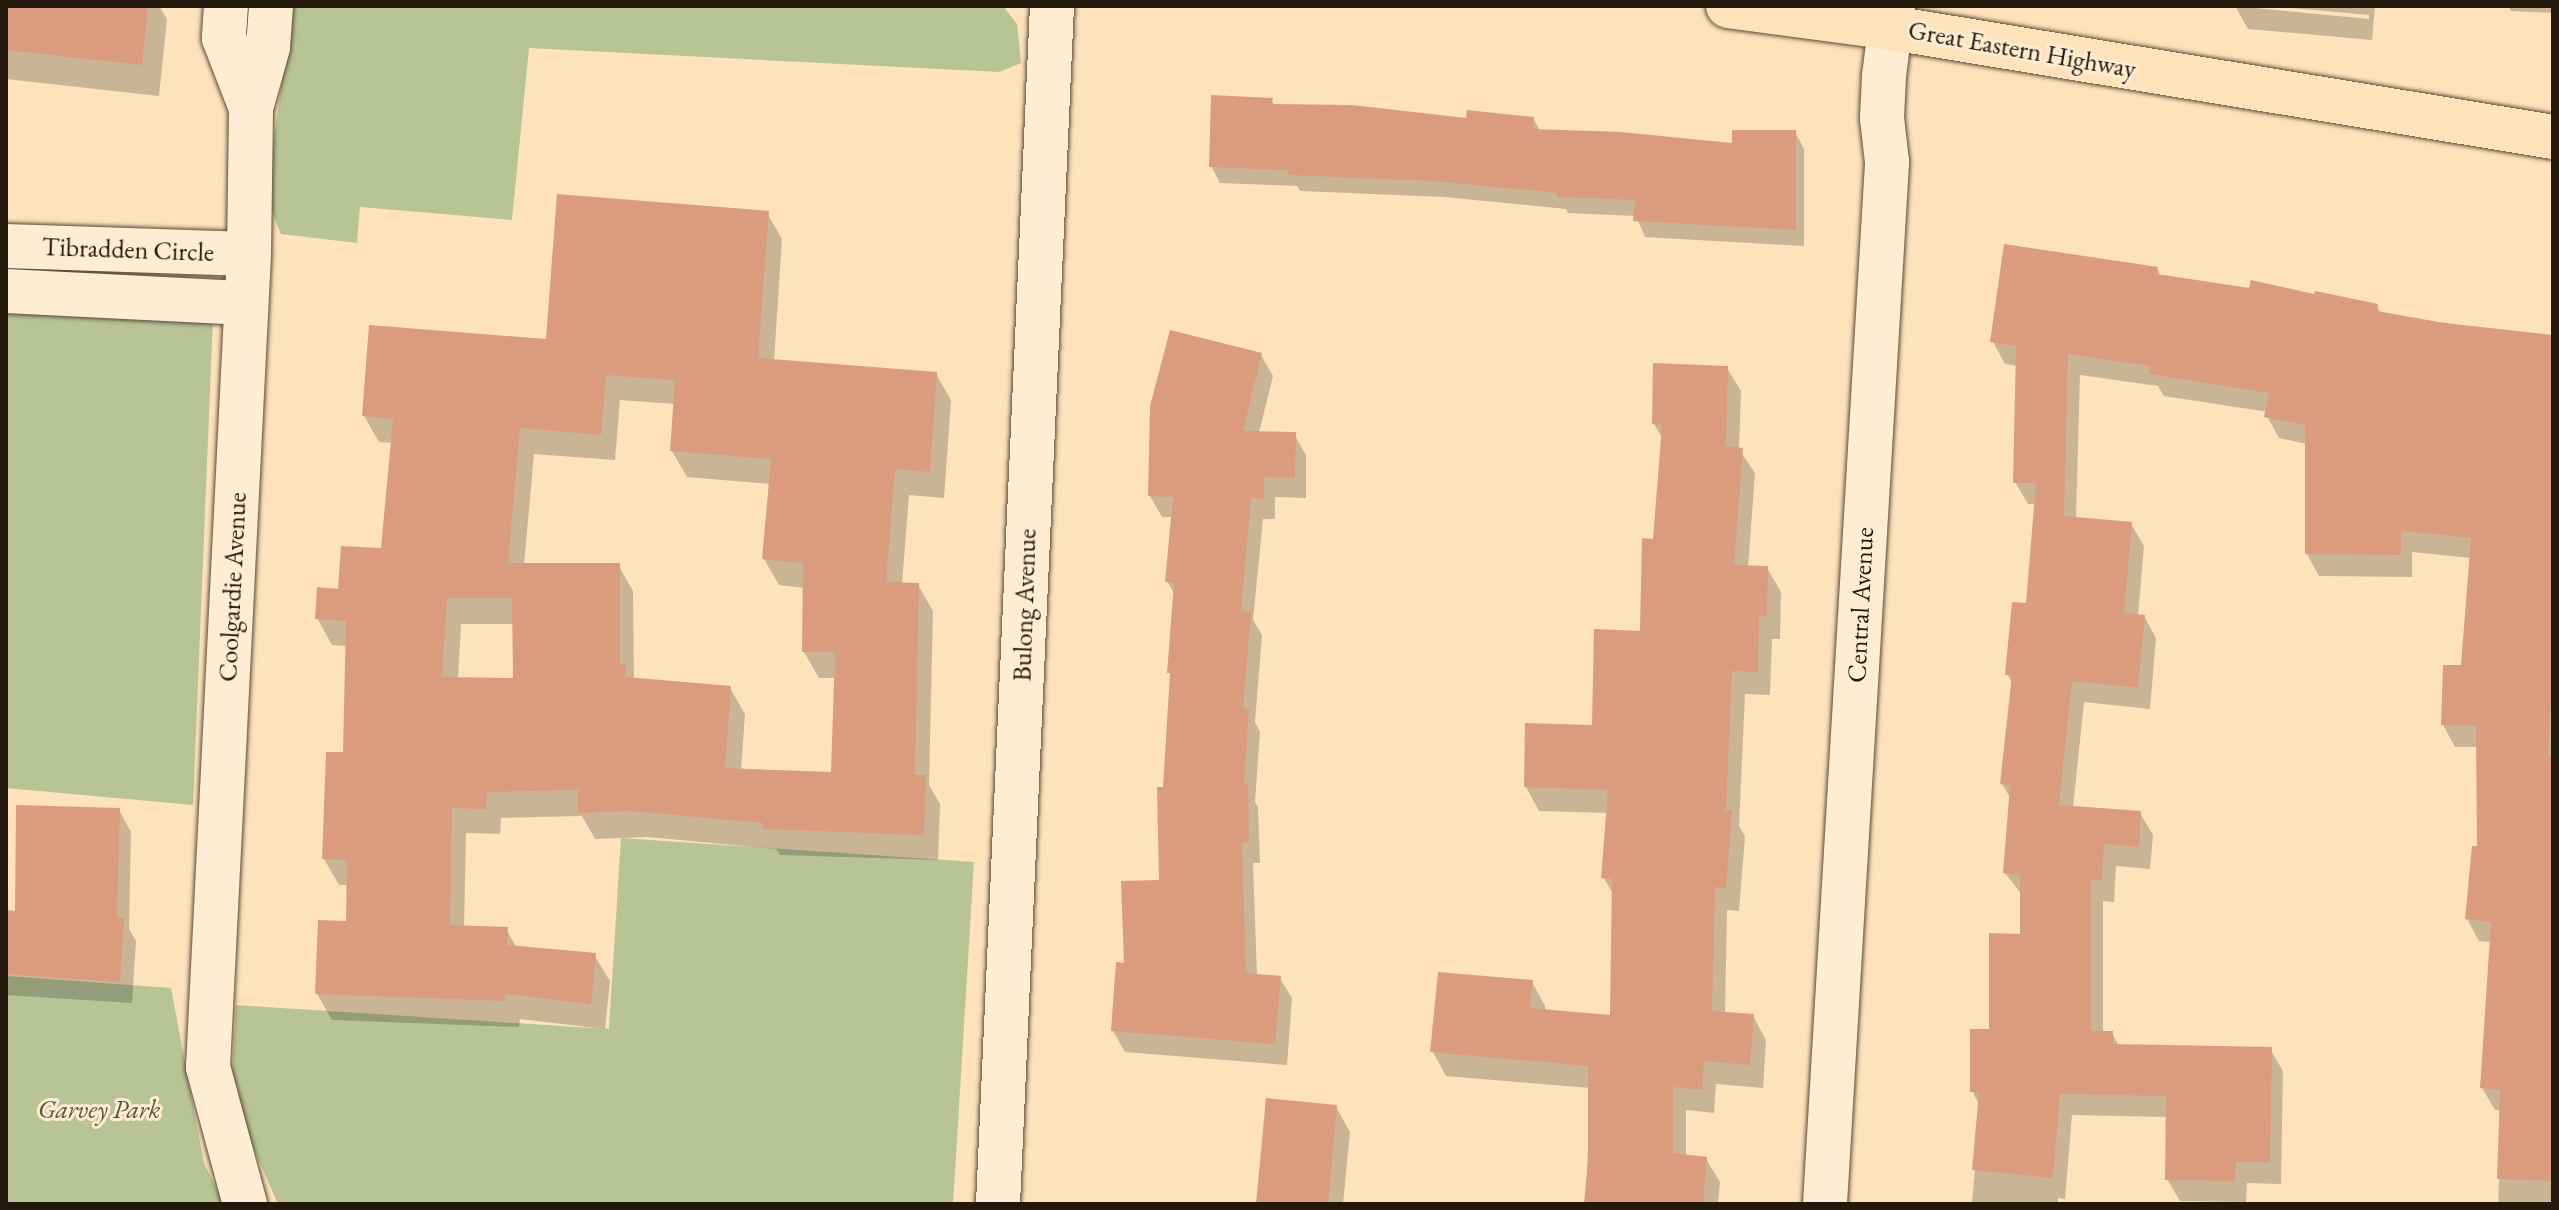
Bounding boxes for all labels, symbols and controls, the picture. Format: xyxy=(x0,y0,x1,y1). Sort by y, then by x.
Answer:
street label: Great Eastern Highway xyxy=(1906,15,2138,85)
street label: Tibradden Circle xyxy=(41,231,215,269)
street label: Coolgardie Avenue xyxy=(212,491,254,683)
street label: Central Avenue xyxy=(1841,526,1881,684)
street label: Bulong Avenue xyxy=(1007,528,1043,682)
park label: Garvey Park xyxy=(38,1094,160,1126)

